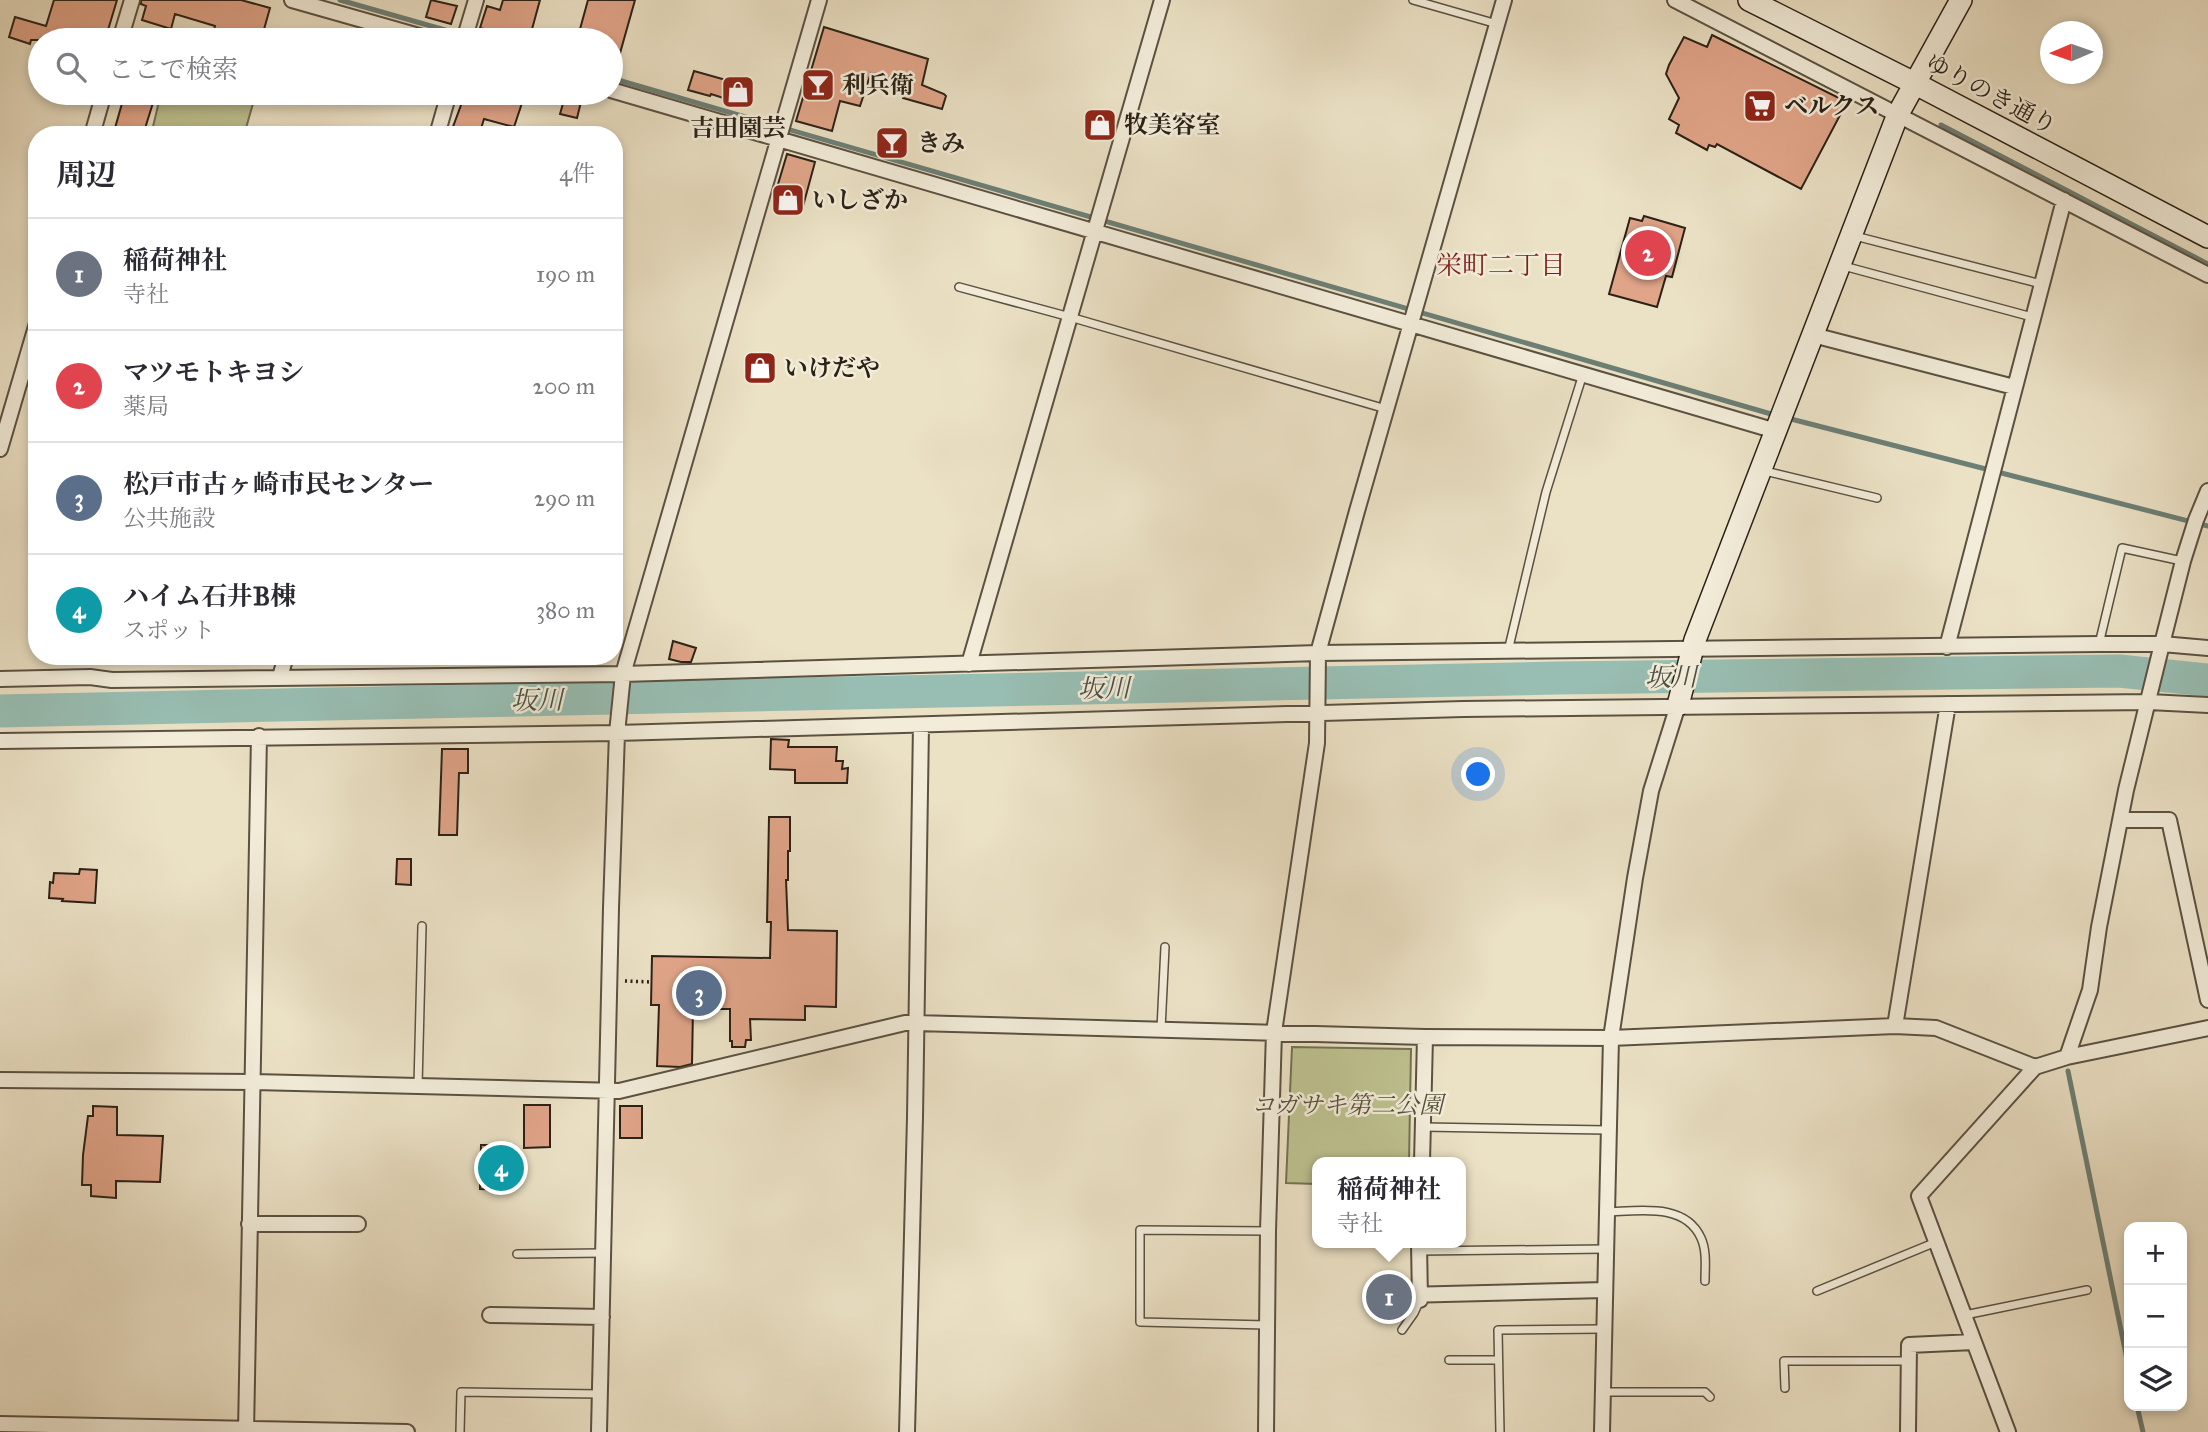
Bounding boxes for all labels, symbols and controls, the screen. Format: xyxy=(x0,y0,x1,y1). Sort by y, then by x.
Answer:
north arrow xyxy=(2040,21,2103,84)
search box xyxy=(28,28,623,105)
street label: ゆりのき通り xyxy=(1920,47,2062,141)
icon: search xyxy=(52,48,90,86)
text: ここで検索 xyxy=(108,53,238,85)
bar icon: 利兵衛 xyxy=(799,66,837,104)
place label: 利兵衛 xyxy=(842,70,914,100)
shop icon: 吉田園芸 xyxy=(719,73,757,111)
supermarket icon: ベルクス xyxy=(1741,87,1779,125)
place label: ベルクス xyxy=(1784,91,1879,121)
shop icon: 牧美容室 xyxy=(1081,106,1119,144)
place label: 牧美容室 xyxy=(1124,110,1220,140)
place label: 吉田園芸 xyxy=(690,113,786,143)
bar icon: きみ xyxy=(873,124,911,162)
place label: きみ xyxy=(917,128,965,158)
text: 周辺 xyxy=(56,157,116,193)
text: 4件 xyxy=(559,159,595,187)
shop icon: いしざか xyxy=(769,181,807,219)
place label: いしざか xyxy=(812,185,908,215)
pin: 2 xyxy=(1625,227,1671,279)
text: 稲荷神社 xyxy=(123,244,227,276)
district label: 栄町二丁目 xyxy=(1436,249,1566,281)
text: 1 xyxy=(74,260,84,288)
text: 190 m xyxy=(536,260,595,288)
text: 寺社 xyxy=(123,280,169,308)
shop icon: いけだや xyxy=(741,349,779,387)
place label: いけだや xyxy=(784,353,880,383)
text: マツモトキヨシ xyxy=(123,356,304,388)
text: 2 xyxy=(73,372,85,400)
text: 200 m xyxy=(533,372,595,400)
text: 薬局 xyxy=(123,392,169,420)
text: 松戸市古ヶ崎市民センター xyxy=(123,468,434,500)
text: 3 xyxy=(74,484,84,512)
text: 290 m xyxy=(534,484,595,512)
text: 公共施設 xyxy=(123,504,215,532)
text: ハイム石井B棟 xyxy=(123,580,296,612)
text: 4 xyxy=(73,596,85,624)
text: 380 m xyxy=(536,596,595,624)
text: スポット xyxy=(123,616,215,644)
water label: 坂川 xyxy=(1645,660,1700,693)
water label: 坂川 xyxy=(1078,671,1133,704)
water label: 坂川 xyxy=(511,683,566,716)
your location xyxy=(1461,757,1495,791)
pin: 3 xyxy=(676,967,722,1019)
park label: コガサキ第二公園 xyxy=(1251,1090,1447,1120)
pin: 4 xyxy=(478,1142,524,1194)
popup xyxy=(1312,1157,1466,1248)
text: 稲荷神社 xyxy=(1337,1173,1441,1205)
text: 寺社 xyxy=(1337,1209,1383,1237)
map controls xyxy=(2124,1222,2187,1411)
button: + xyxy=(2124,1222,2187,1285)
pin: 1 xyxy=(1366,1271,1412,1323)
button: − xyxy=(2124,1285,2187,1348)
button: layers xyxy=(2124,1348,2187,1411)

